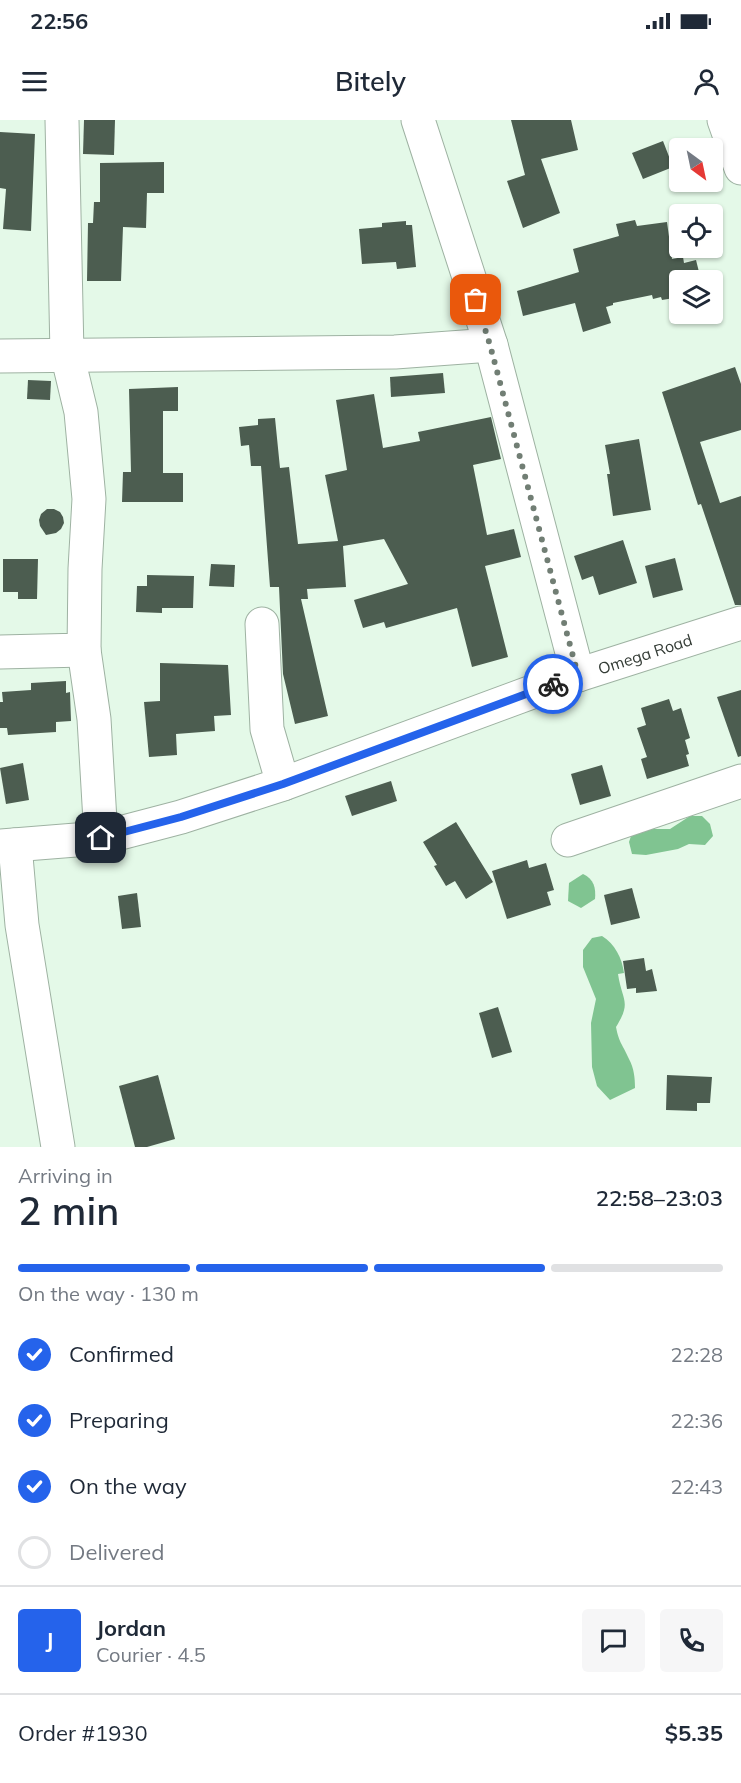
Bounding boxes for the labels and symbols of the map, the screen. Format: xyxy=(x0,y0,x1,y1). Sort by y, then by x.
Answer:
north arrow xyxy=(669,138,723,192)
pin xyxy=(450,274,501,325)
street label: Omega Road xyxy=(595,629,695,679)
courier xyxy=(523,654,583,714)
pin xyxy=(75,812,126,863)

